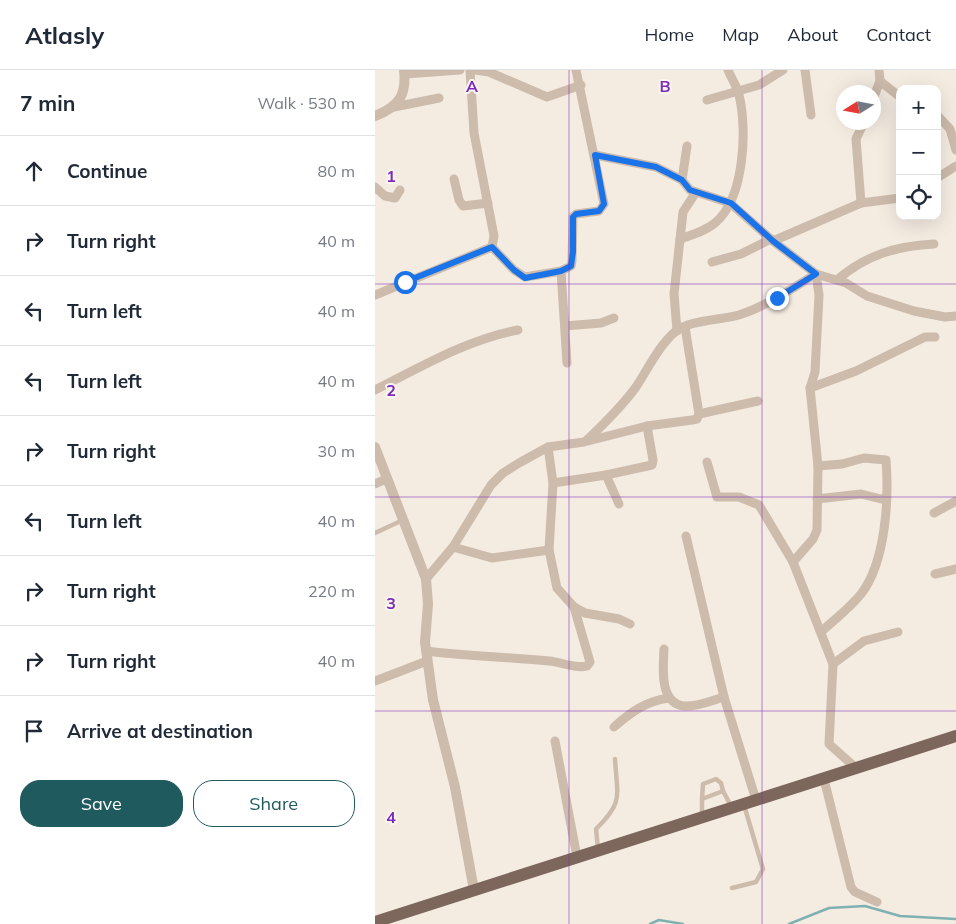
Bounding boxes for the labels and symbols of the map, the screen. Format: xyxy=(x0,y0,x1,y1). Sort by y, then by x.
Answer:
text: A xyxy=(466,76,478,96)
text: B xyxy=(659,76,671,96)
north arrow xyxy=(836,85,881,130)
text: 1 xyxy=(386,166,396,186)
route start xyxy=(394,271,417,294)
route end xyxy=(766,287,789,310)
text: 2 xyxy=(386,380,396,400)
text: 3 xyxy=(386,593,396,613)
text: 4 xyxy=(386,807,396,827)

